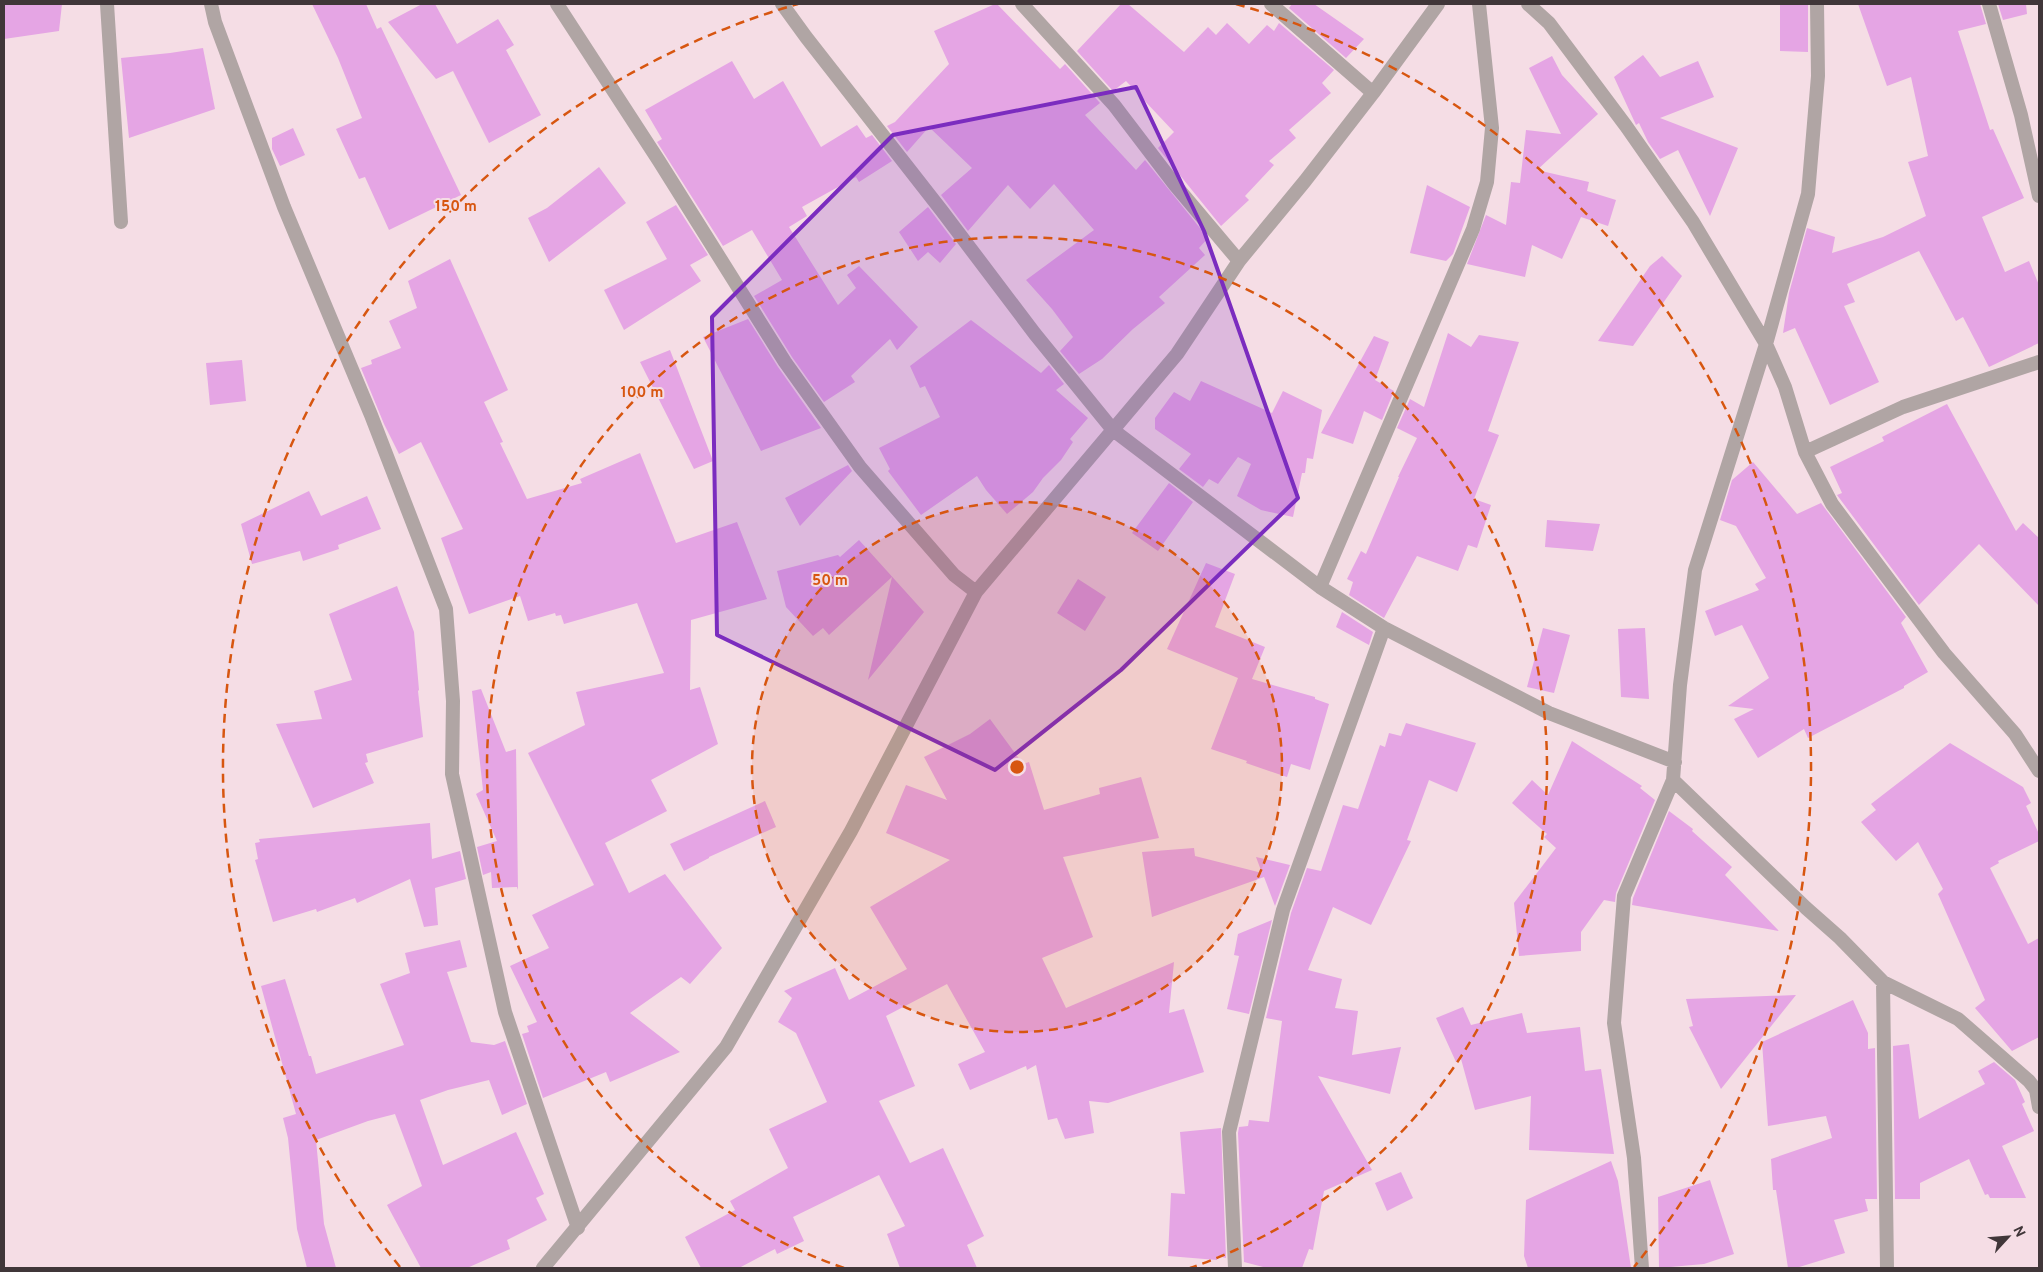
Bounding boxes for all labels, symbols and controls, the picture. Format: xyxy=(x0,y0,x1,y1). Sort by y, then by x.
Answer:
text: 150 m xyxy=(435,198,477,217)
text: 100 m xyxy=(621,384,663,403)
text: 50 m xyxy=(812,572,848,591)
centre of rings xyxy=(1008,758,1026,776)
north arrow xyxy=(1983,1212,2033,1262)
text: N xyxy=(2008,1224,2028,1240)

